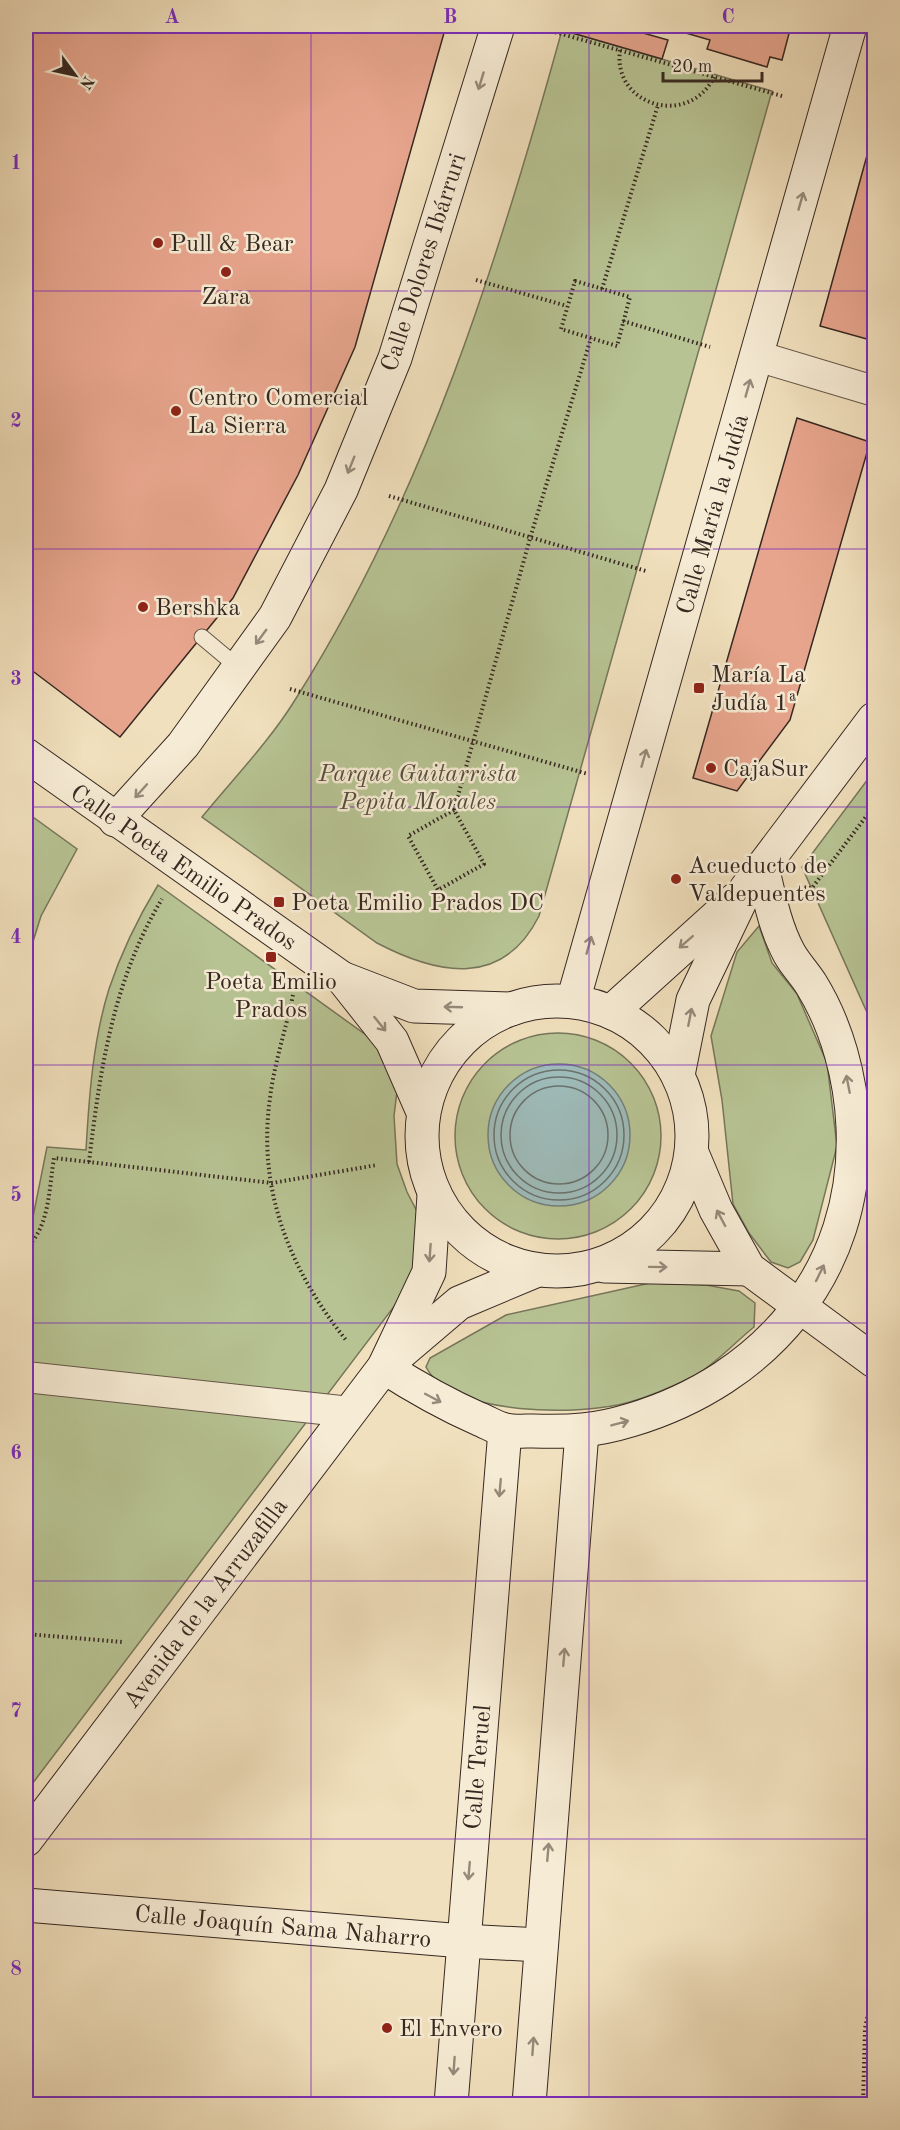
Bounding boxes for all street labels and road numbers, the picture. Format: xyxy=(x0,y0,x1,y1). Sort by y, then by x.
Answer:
street label: Calle Dolores Ibárruri xyxy=(378,150,472,375)
street label: Calle María la Judía xyxy=(674,412,754,617)
street label: Calle Poeta Emilio Prados xyxy=(65,781,300,956)
street label: Avenida de la Arruzafilla xyxy=(120,1495,293,1714)
street label: Calle Teruel xyxy=(462,1704,496,1831)
street label: Calle Joaquín Sama Naharro xyxy=(134,1903,432,1953)

